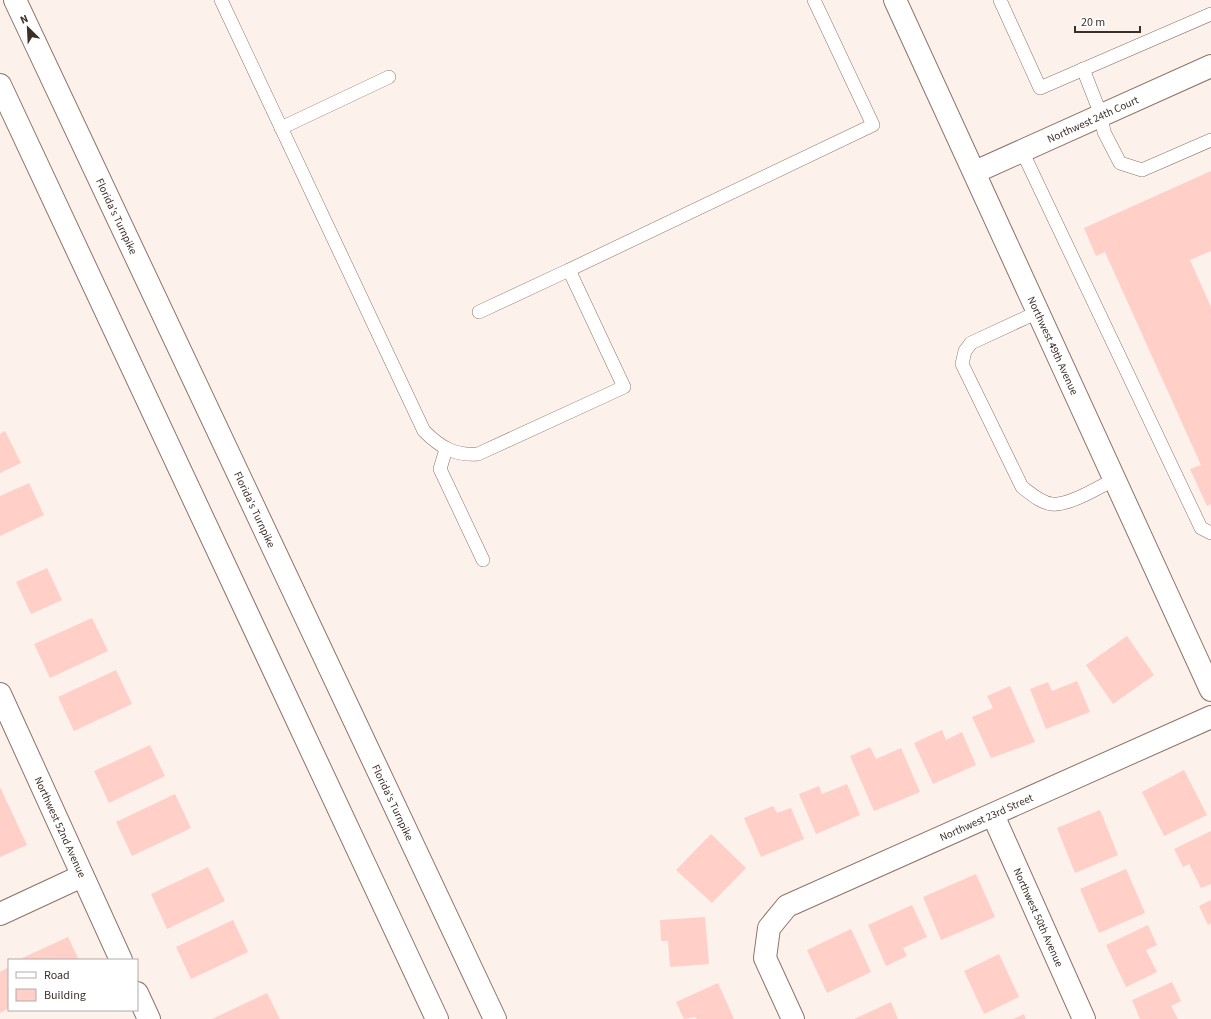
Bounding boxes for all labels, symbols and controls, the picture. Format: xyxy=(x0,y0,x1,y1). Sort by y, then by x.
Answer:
north arrow xyxy=(8,8,48,48)
scale bar xyxy=(1075,8,1140,34)
text: N xyxy=(18,11,31,28)
text: 20 m xyxy=(1081,14,1105,31)
street label: Northwest 24th Court xyxy=(1044,92,1141,146)
street label: Florida's Turnpike xyxy=(92,176,141,257)
street label: Northwest 49th Avenue xyxy=(1024,294,1083,398)
street label: Florida's Turnpike xyxy=(231,469,280,550)
street label: Florida's Turnpike xyxy=(369,762,418,843)
street label: Northwest 52nd Avenue xyxy=(31,774,90,880)
street label: Northwest 23rd Street xyxy=(937,790,1036,845)
street label: Northwest 50th Avenue xyxy=(1010,865,1068,970)
legend xyxy=(8,959,138,1011)
text: Road xyxy=(44,967,70,984)
text: Building xyxy=(44,987,86,1004)

